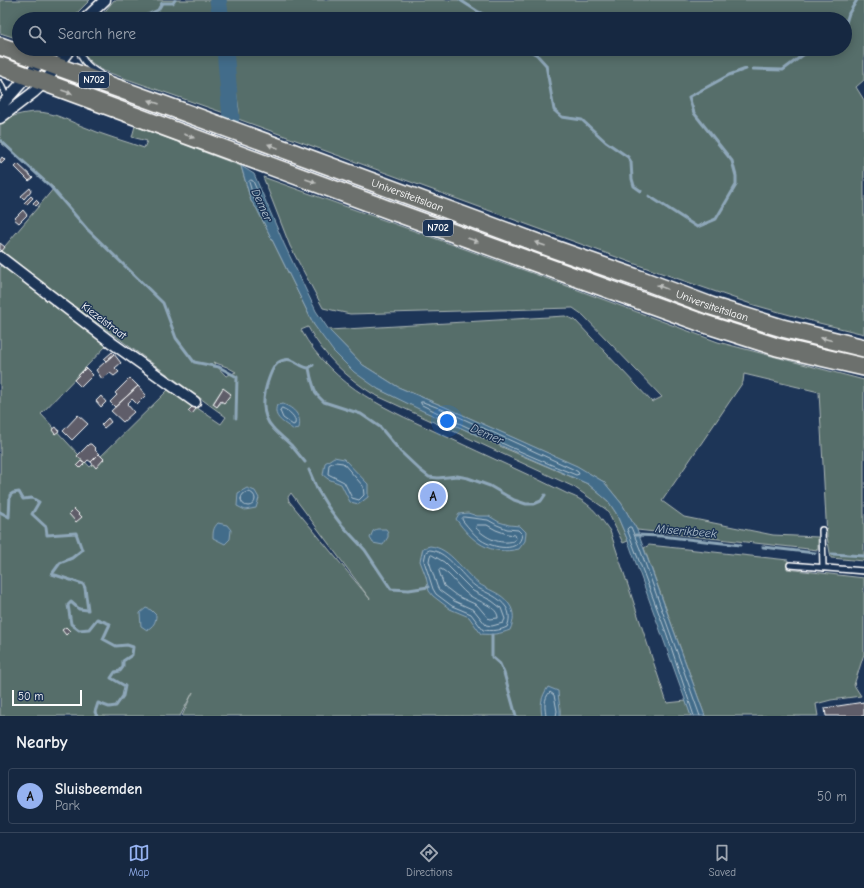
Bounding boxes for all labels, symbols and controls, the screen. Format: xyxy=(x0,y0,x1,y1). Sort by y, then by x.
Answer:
search box xyxy=(12,12,852,56)
icon: search xyxy=(26,23,48,45)
text: Search here xyxy=(58,25,136,43)
road number: N702 xyxy=(79,72,109,88)
one-way arrow xyxy=(62,89,74,95)
one-way arrow xyxy=(148,98,160,104)
one-way arrow xyxy=(184,134,196,140)
one-way arrow xyxy=(267,142,279,148)
street label: Universiteitslaan xyxy=(370,176,446,214)
one-way arrow xyxy=(306,179,318,185)
water label: Demer xyxy=(249,186,276,225)
road number: N702 xyxy=(423,220,453,236)
one-way arrow xyxy=(467,238,479,244)
one-way arrow xyxy=(533,240,545,246)
one-way arrow xyxy=(656,284,668,290)
street label: Universiteitslaan xyxy=(674,287,750,324)
street label: Kiezelstraat xyxy=(79,300,130,343)
one-way arrow xyxy=(820,335,832,341)
your location xyxy=(437,411,457,431)
water label: Demer xyxy=(468,421,507,448)
pin: A xyxy=(420,481,446,511)
water label: Miserikbeek xyxy=(654,521,717,541)
scale bar xyxy=(12,688,82,707)
text: 50 m xyxy=(18,690,43,703)
text: Nearby xyxy=(16,733,67,752)
text: Sluisbeemden xyxy=(55,780,142,798)
text: A xyxy=(26,789,34,804)
text: 50 m xyxy=(817,789,847,804)
text: Park xyxy=(55,798,80,813)
tab: Map xyxy=(128,842,150,879)
tab: Directions xyxy=(406,842,453,879)
tab: Saved xyxy=(709,842,736,879)

